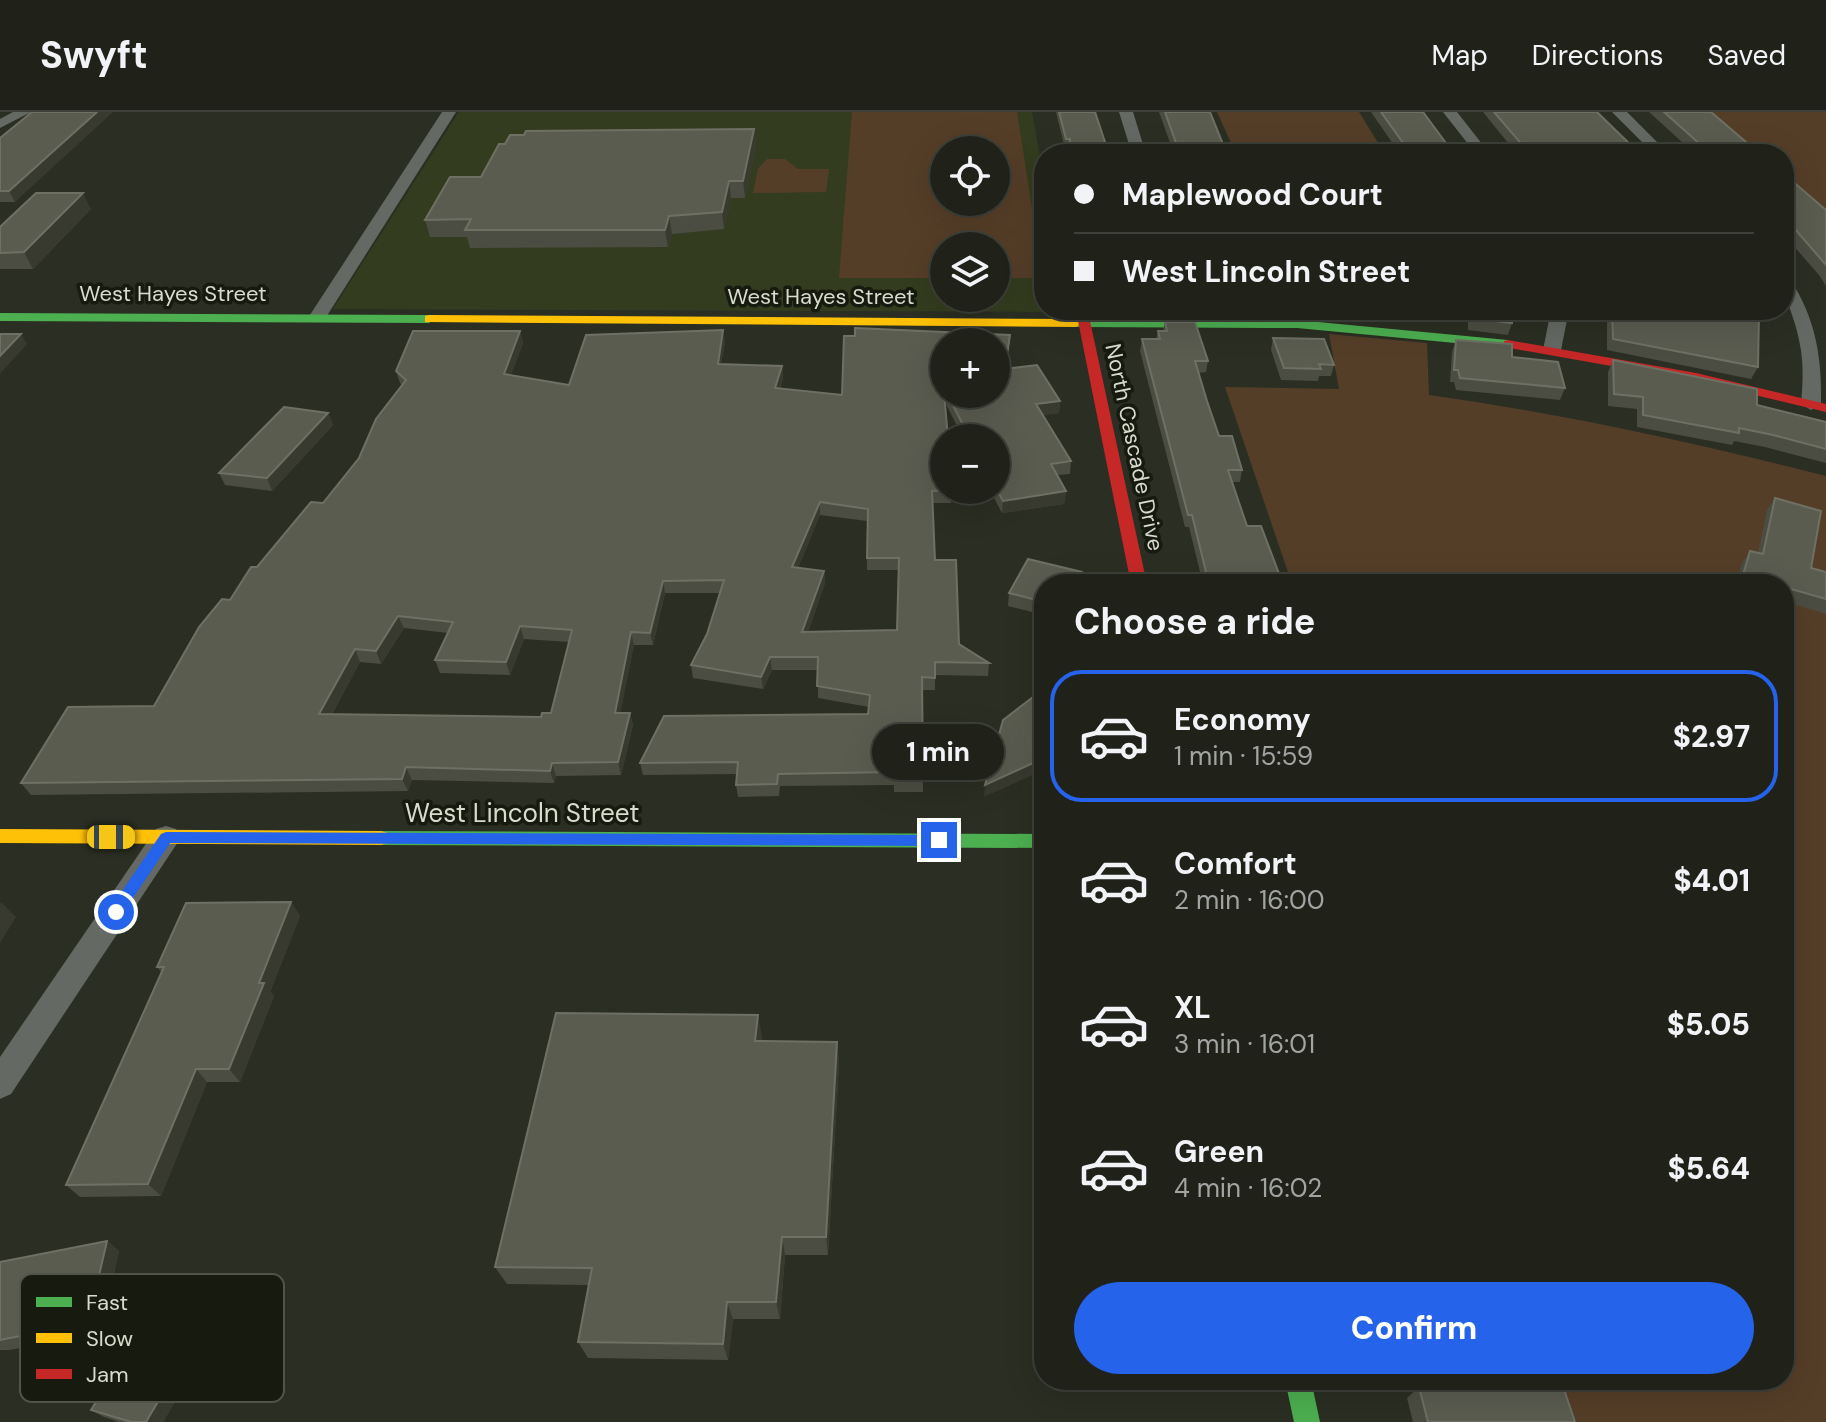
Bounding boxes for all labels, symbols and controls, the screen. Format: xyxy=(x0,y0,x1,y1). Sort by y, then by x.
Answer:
text: Swyft xyxy=(40,30,148,80)
text: Map xyxy=(1431,37,1488,74)
text: Directions xyxy=(1532,37,1664,74)
text: Saved xyxy=(1708,37,1786,74)
map controls xyxy=(930,136,1010,504)
button: locate xyxy=(930,136,1010,216)
text: Maplewood Court xyxy=(1122,175,1383,214)
button: layers xyxy=(930,232,1010,312)
text: West Lincoln Street xyxy=(1122,252,1410,291)
street label: West Hayes Street xyxy=(79,279,267,308)
street label: West Hayes Street xyxy=(727,282,915,311)
button: + xyxy=(930,328,1010,408)
street label: North Cascade Drive xyxy=(1098,341,1171,553)
button: − xyxy=(930,424,1010,504)
text: Choose a ride xyxy=(1074,598,1315,645)
icon: car xyxy=(1078,700,1150,772)
text: Economy xyxy=(1174,700,1311,739)
text: $2.97 xyxy=(1673,717,1750,756)
callout: 1 min xyxy=(873,724,1005,780)
text: 1 min xyxy=(906,735,970,769)
text: 1 min · 15:59 xyxy=(1174,739,1313,773)
street label: West Lincoln Street xyxy=(405,796,639,830)
route end xyxy=(921,822,957,858)
car xyxy=(87,825,135,849)
icon: car xyxy=(1078,844,1150,916)
text: Comfort xyxy=(1174,844,1297,883)
text: $4.01 xyxy=(1673,861,1750,900)
text: 2 min · 16:00 xyxy=(1174,883,1324,917)
route start xyxy=(98,894,134,930)
icon: car xyxy=(1078,988,1150,1060)
text: XL xyxy=(1174,988,1211,1027)
text: $5.05 xyxy=(1667,1005,1750,1044)
text: 3 min · 16:01 xyxy=(1174,1027,1315,1061)
icon: car xyxy=(1078,1132,1150,1204)
text: Green xyxy=(1174,1132,1264,1171)
text: $5.64 xyxy=(1668,1149,1750,1188)
text: 4 min · 16:02 xyxy=(1174,1171,1322,1205)
legend xyxy=(20,1274,284,1402)
button: Confirm xyxy=(1074,1282,1754,1374)
text: Fast xyxy=(86,1288,128,1317)
text: Slow xyxy=(86,1324,133,1353)
text: Jam xyxy=(86,1360,129,1389)

